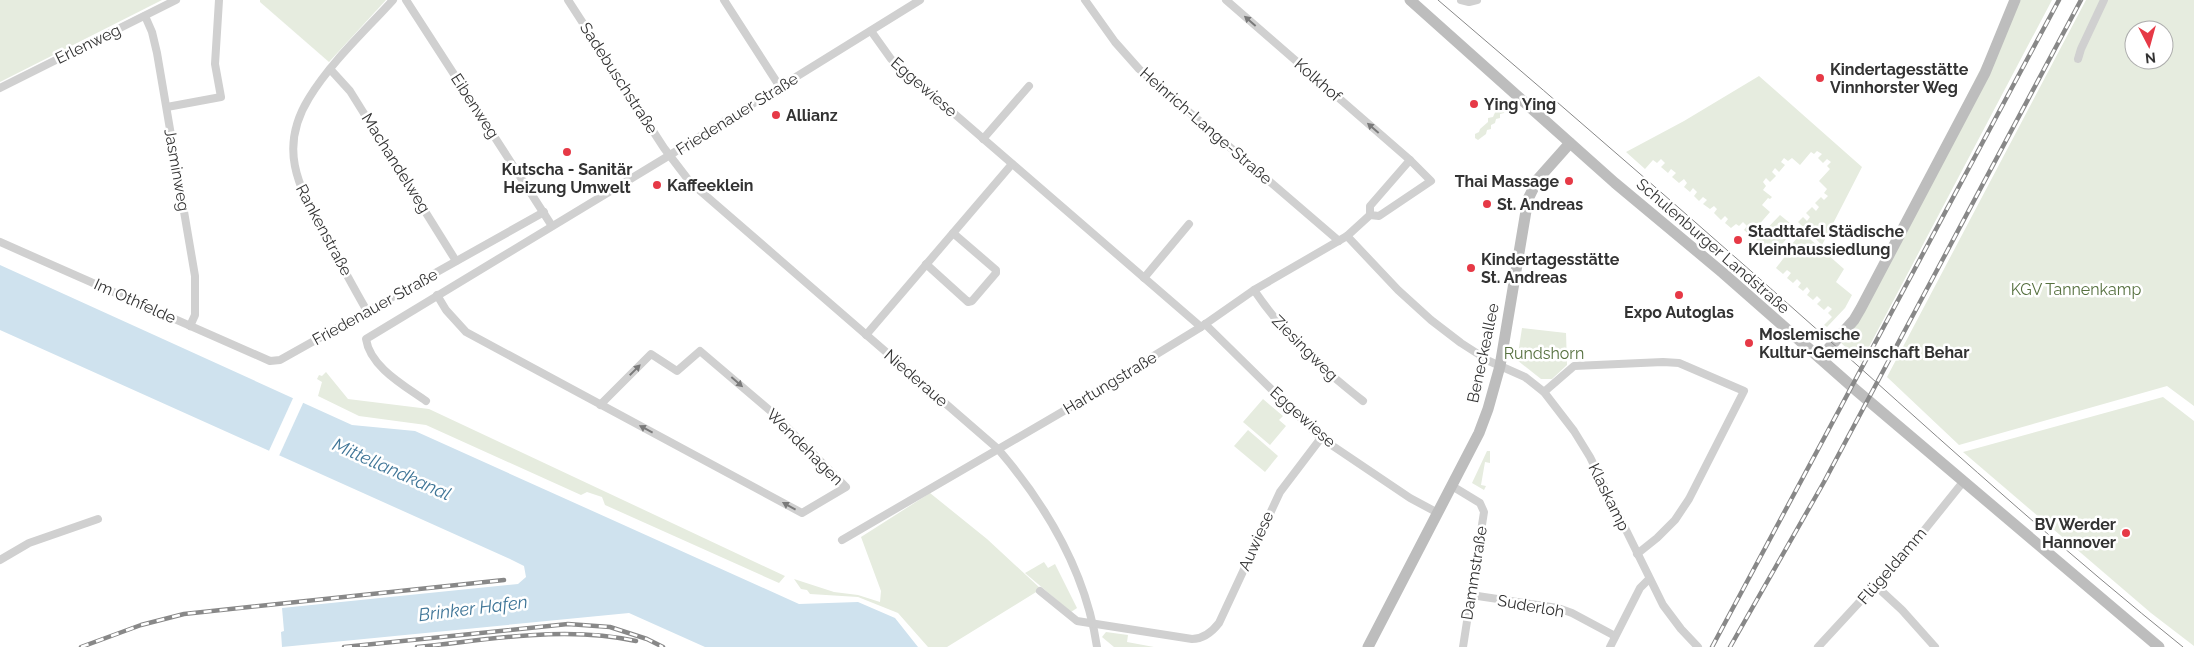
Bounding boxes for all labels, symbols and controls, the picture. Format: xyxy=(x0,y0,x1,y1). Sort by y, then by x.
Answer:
one-way arrow xyxy=(1244,16,1257,27)
street label: Sadebuschstraße xyxy=(576,19,662,137)
street label: Erlenweg xyxy=(52,20,124,68)
north arrow xyxy=(2124,20,2174,70)
text: N xyxy=(2144,49,2157,66)
street label: Eggewiese xyxy=(887,53,961,121)
street label: Kolkhof xyxy=(1291,54,1346,106)
place label: Kindertagesstätte Vinnhorster Weg xyxy=(1830,60,1969,97)
street label: Heinrich-Lange-Straße xyxy=(1136,63,1276,189)
street label: Friedenauer Straße xyxy=(672,69,802,159)
street label: Eibenweg xyxy=(447,70,503,142)
marker: Kindertagesstätte Vinnhorster Weg xyxy=(1814,72,1826,84)
place label: Ying Ying xyxy=(1484,95,1556,114)
marker: Ying Ying xyxy=(1468,98,1480,110)
place label: Allianz xyxy=(786,106,838,125)
marker: Allianz xyxy=(770,109,782,121)
street label: Machandelweg xyxy=(358,110,434,216)
one-way arrow xyxy=(1368,122,1380,134)
street label: Jasminweg xyxy=(160,127,194,213)
marker: Kutscha - Sanitär Heizung Umwelt xyxy=(561,146,573,158)
place label: Kutscha - Sanitär Heizung Umwelt xyxy=(502,160,632,197)
place label: Thai Massage xyxy=(1455,172,1559,191)
street label: Schulenburger Landstraße xyxy=(1633,174,1793,318)
marker: Thai Massage xyxy=(1563,175,1575,187)
place label: Kaffeeklein xyxy=(667,176,753,195)
marker: Kaffeeklein xyxy=(651,179,663,191)
street label: Rankenstraße xyxy=(292,181,356,279)
place label: St. Andreas xyxy=(1497,195,1583,214)
marker: St. Andreas xyxy=(1481,198,1493,210)
place label: Stadttafel Städische Kleinhaussiedlung xyxy=(1748,222,1904,259)
marker: Stadttafel Städische Kleinhaussiedlung xyxy=(1732,234,1744,246)
place label: Kindertagesstätte St. Andreas xyxy=(1481,250,1620,287)
marker: Kindertagesstätte St. Andreas xyxy=(1465,262,1477,274)
street label: Friedenauer Straße xyxy=(309,265,441,349)
street label: Im Othfelde xyxy=(91,275,179,327)
park label: KGV Tannenkamp xyxy=(2011,280,2141,299)
marker: Expo Autoglas xyxy=(1673,289,1685,301)
street label: Beneckeallee xyxy=(1463,302,1503,404)
place label: Expo Autoglas xyxy=(1624,303,1734,322)
street label: Ziesingweg xyxy=(1268,311,1342,385)
place label: Moslemische Kultur-Gemeinschaft Behar xyxy=(1759,325,1969,362)
marker: Moslemische Kultur-Gemeinschaft Behar xyxy=(1743,337,1755,349)
park label: Rundshorn xyxy=(1504,344,1584,363)
street label: Niederaue xyxy=(880,345,952,411)
street label: Hartungstraße xyxy=(1060,348,1160,418)
one-way arrow xyxy=(629,365,641,377)
one-way arrow xyxy=(731,377,744,388)
street label: Eggewiese xyxy=(1266,383,1340,451)
street label: Wendehagen xyxy=(763,405,847,489)
one-way arrow xyxy=(639,425,653,433)
water label: Mittellandkanal xyxy=(330,434,454,505)
street label: Klaskamp xyxy=(1584,460,1634,534)
one-way arrow xyxy=(782,502,796,510)
street label: Auwiese xyxy=(1234,508,1278,574)
place label: BV Werder Hannover xyxy=(2034,515,2116,552)
street label: Flügeldamm xyxy=(1854,524,1930,608)
street label: Dammstraße xyxy=(1457,525,1491,621)
marker: BV Werder Hannover xyxy=(2120,527,2132,539)
water label: Brinker Hafen xyxy=(417,591,529,625)
street label: Suderloh xyxy=(1496,591,1566,621)

